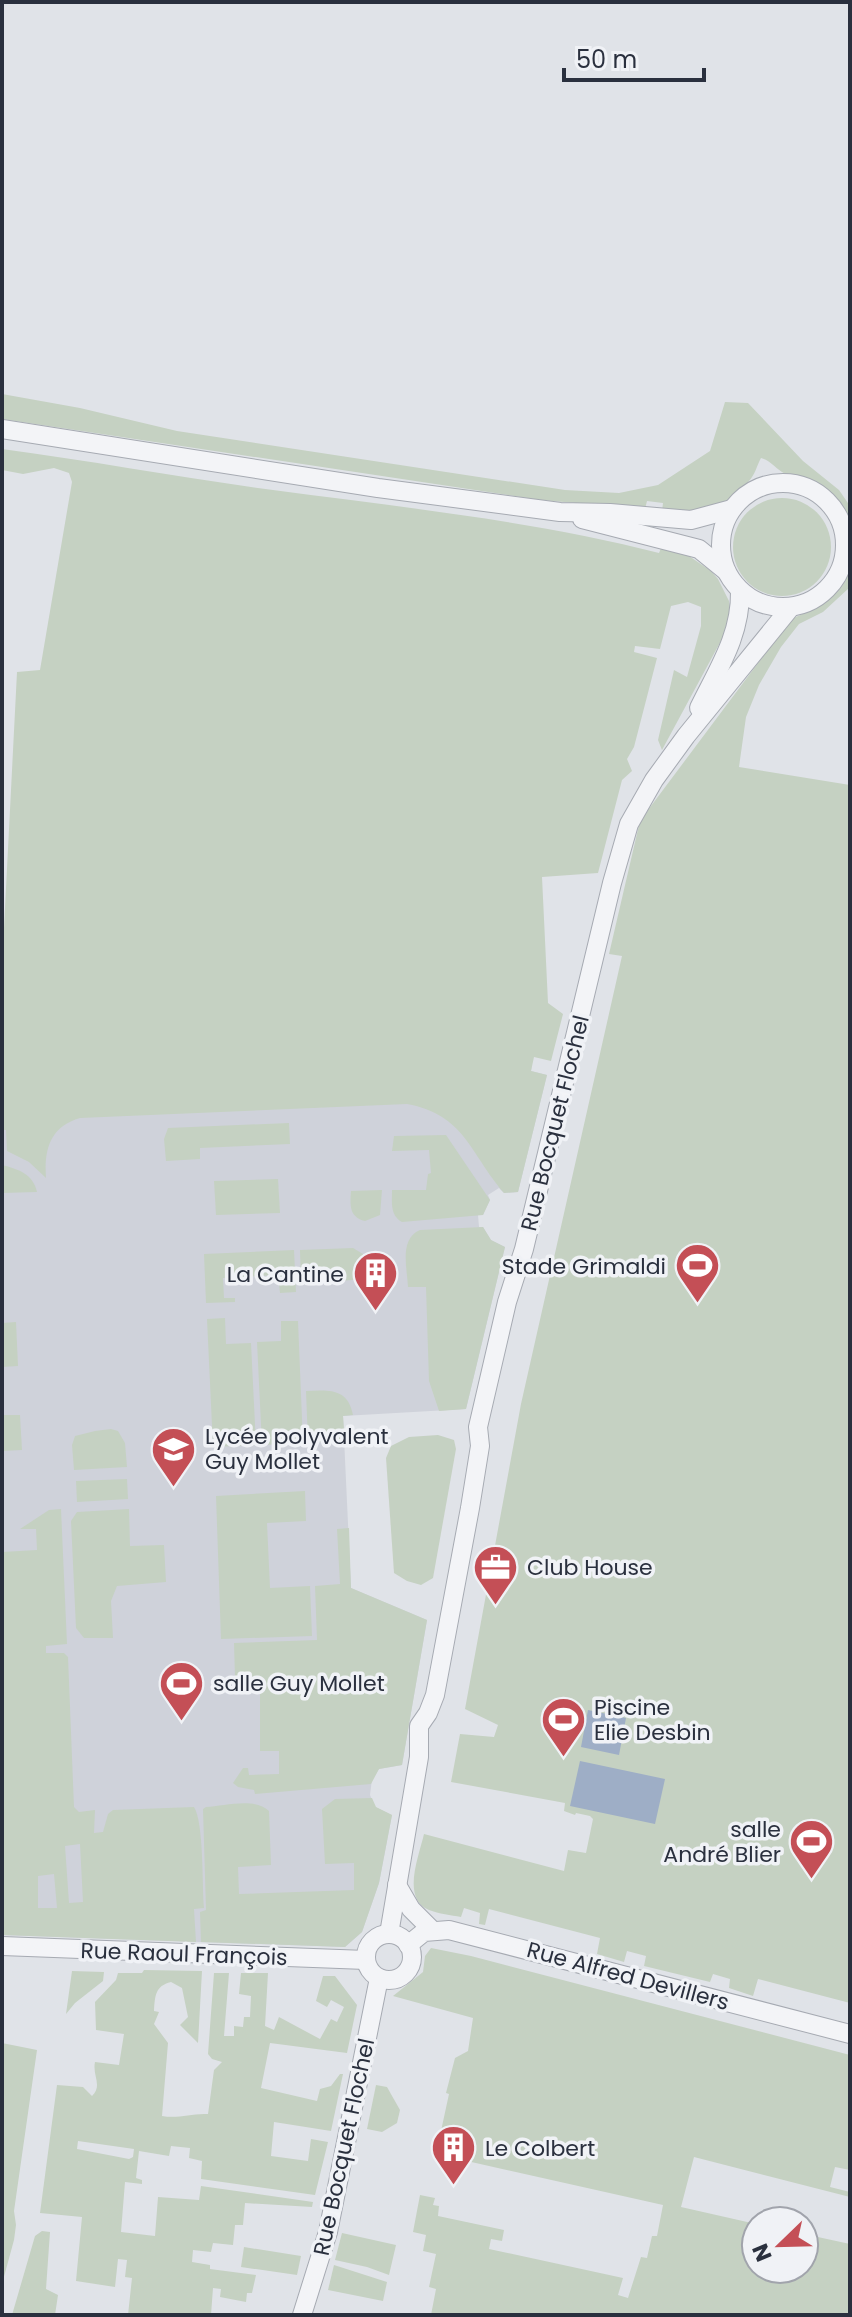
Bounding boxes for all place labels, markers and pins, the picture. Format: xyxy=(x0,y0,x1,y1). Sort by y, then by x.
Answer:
sports icon: Stade Grimaldi xyxy=(673,1242,721,1305)
building icon: La Cantine xyxy=(351,1250,399,1313)
place label: Stade Grimaldi xyxy=(502,1251,666,1282)
place label: La Cantine xyxy=(227,1259,344,1290)
place label: Lycée polyvalent Guy Mollet xyxy=(205,1421,389,1477)
school or university icon: Lycée polyvalent Guy Mollet xyxy=(150,1425,198,1488)
office icon: Club House xyxy=(472,1543,520,1606)
place label: Club House xyxy=(527,1552,653,1583)
sports icon: salle Guy Mollet xyxy=(158,1659,206,1722)
place label: salle Guy Mollet xyxy=(213,1668,385,1699)
place label: Piscine Elie Desbin xyxy=(594,1692,711,1748)
sports icon: Piscine Elie Desbin xyxy=(539,1696,587,1759)
place label: salle André Blier xyxy=(663,1814,781,1870)
sports icon: salle André Blier xyxy=(788,1818,836,1881)
building icon: Le Colbert xyxy=(430,2124,478,2187)
place label: Le Colbert xyxy=(485,2133,595,2164)

